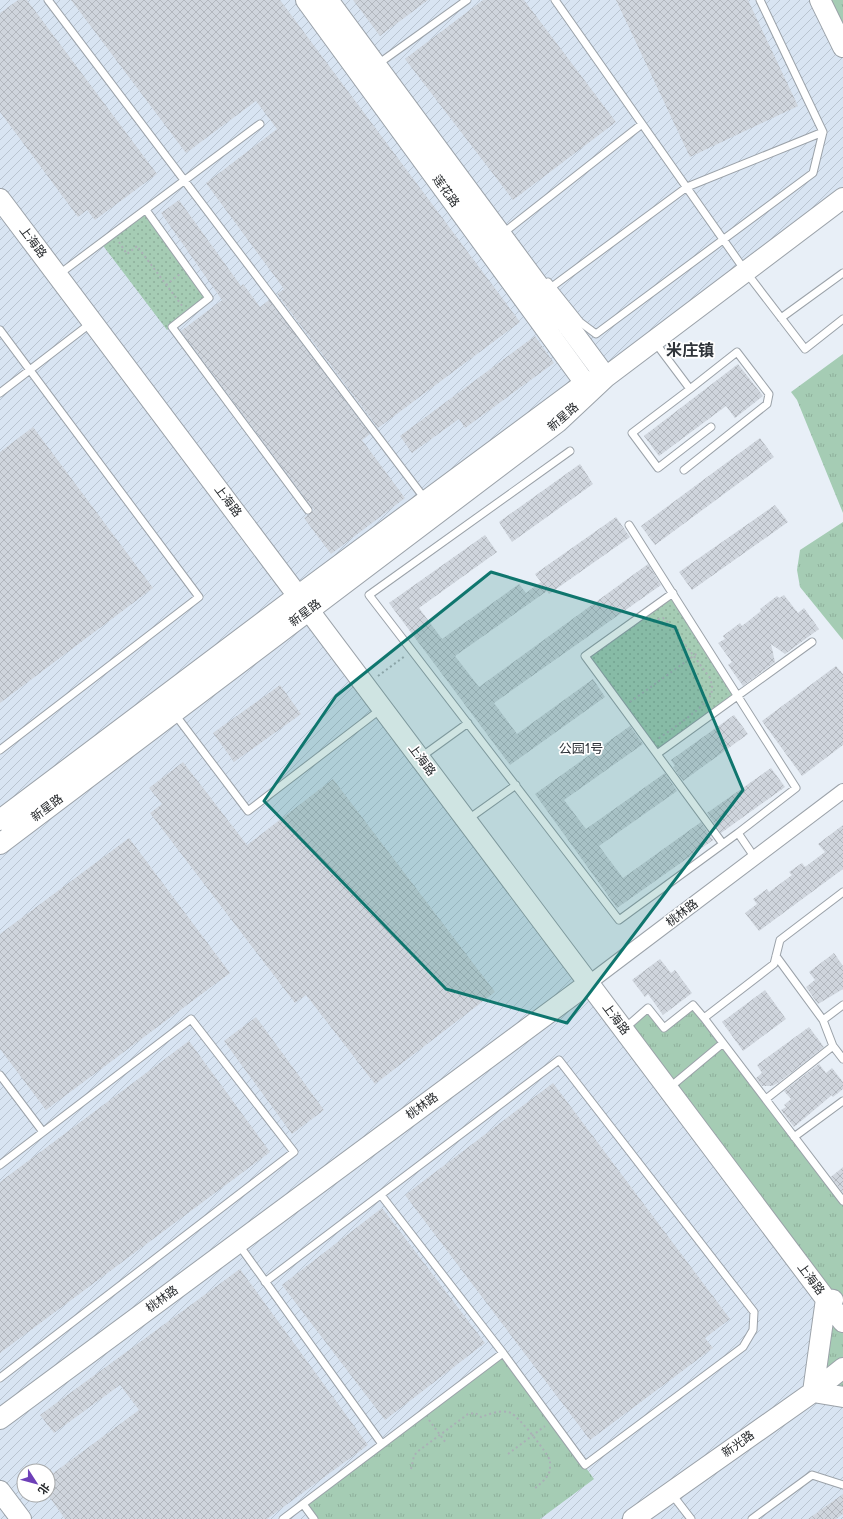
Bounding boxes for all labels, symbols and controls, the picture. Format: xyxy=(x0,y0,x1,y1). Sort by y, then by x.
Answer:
street label: 莲花路 xyxy=(430,172,462,210)
street label: 上海路 xyxy=(17,223,49,261)
district label: 米庄镇 xyxy=(666,341,714,360)
street label: 新星路 xyxy=(545,400,581,434)
street label: 上海路 xyxy=(212,482,244,520)
street label: 新星路 xyxy=(286,597,324,629)
street label: 上海路 xyxy=(406,741,438,779)
district label: 公园1号 xyxy=(559,741,603,756)
street label: 新星路 xyxy=(28,792,66,824)
street label: 桃林路 xyxy=(663,897,701,929)
street label: 上海路 xyxy=(600,1000,632,1038)
street label: 桃林路 xyxy=(403,1090,441,1122)
street label: 上海路 xyxy=(795,1260,827,1298)
street label: 桃林路 xyxy=(143,1283,181,1315)
street label: 新光路 xyxy=(719,1428,757,1460)
north arrow xyxy=(16,1463,56,1503)
text: 北 xyxy=(35,1480,52,1497)

